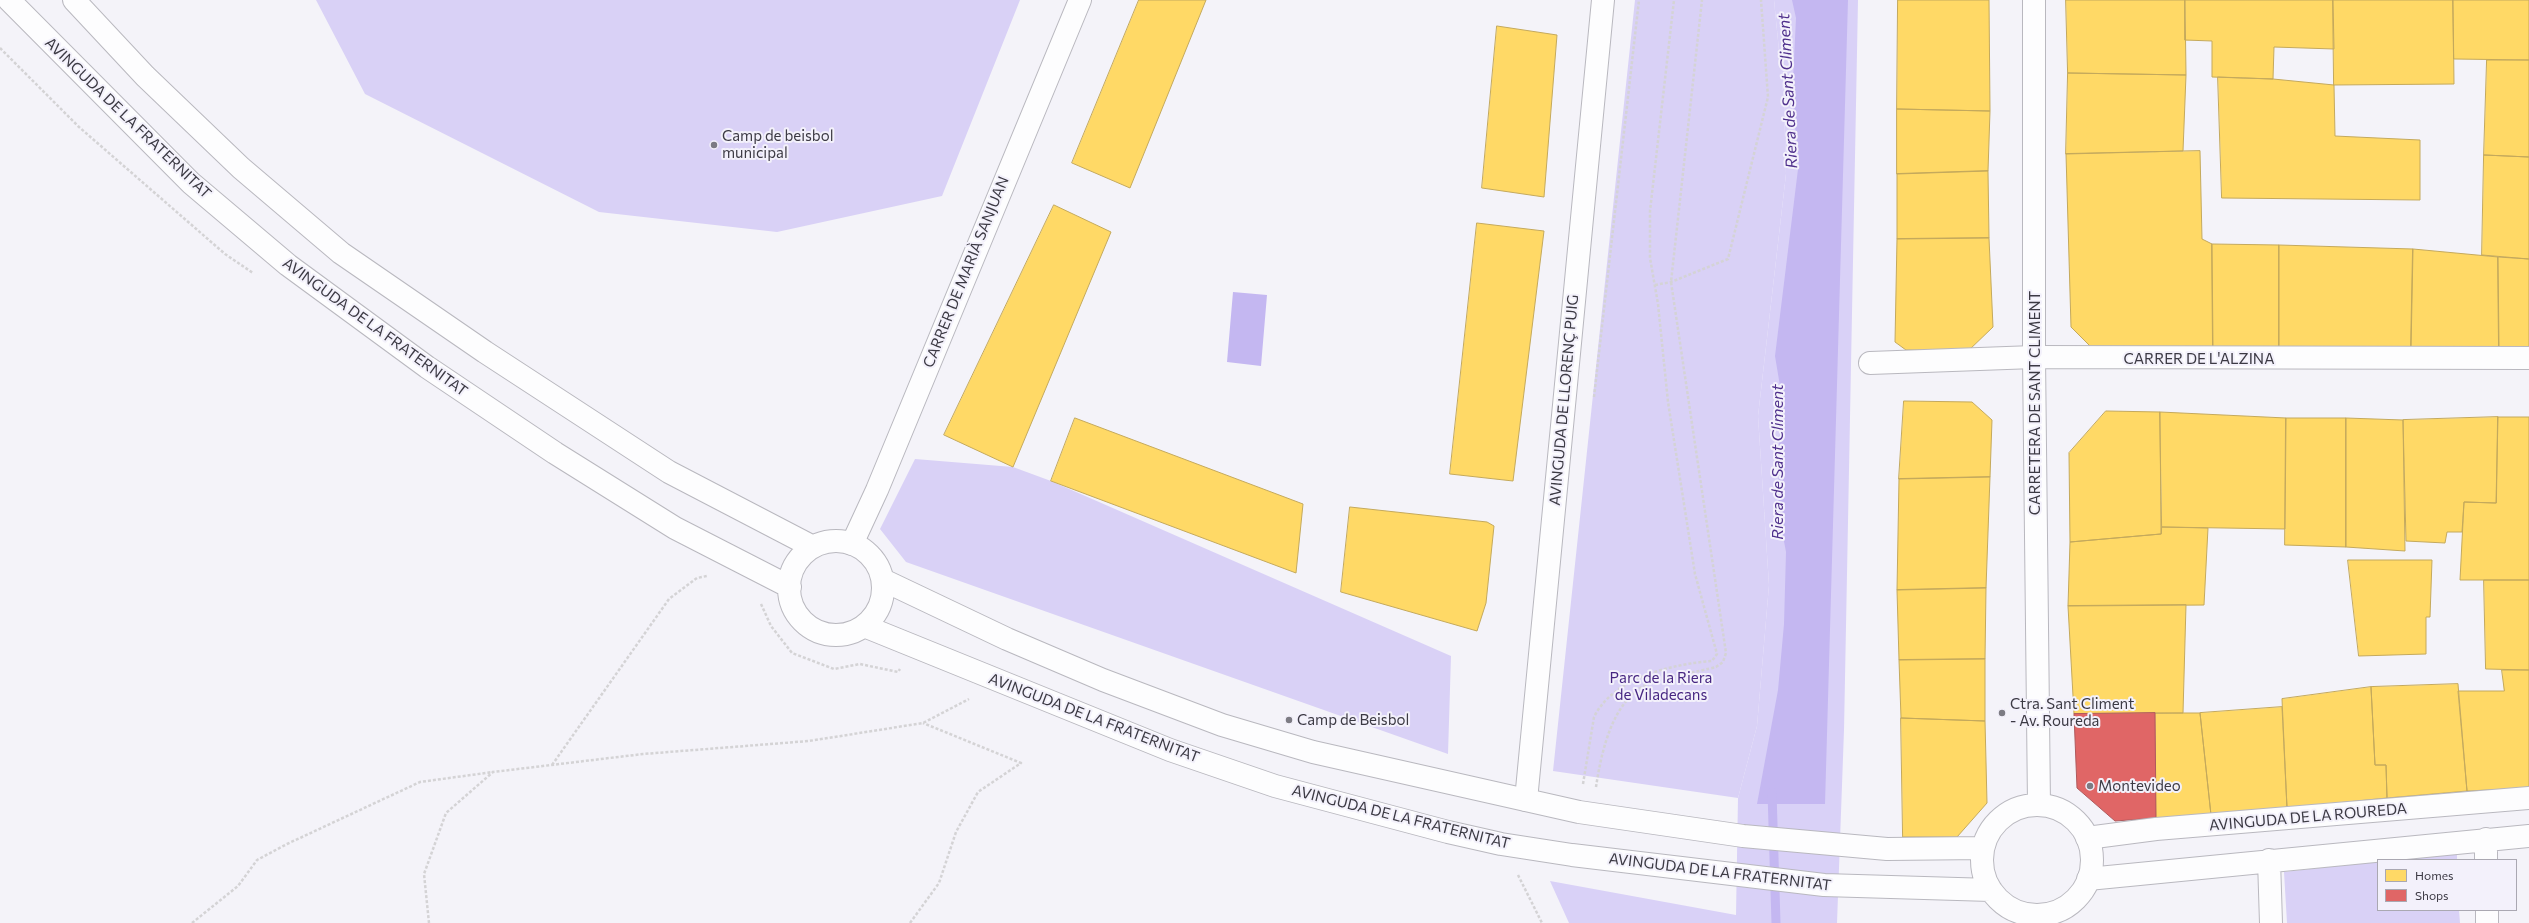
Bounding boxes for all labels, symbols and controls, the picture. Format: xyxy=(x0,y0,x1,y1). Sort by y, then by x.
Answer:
water label: Riera de Sant Climent xyxy=(1774,13,1802,169)
street label: AVINGUDA DE LA FRATERNITAT xyxy=(41,34,215,202)
place label: Camp de beisbol municipal xyxy=(722,127,834,162)
marker: Camp de beisbol municipal xyxy=(709,140,719,150)
street label: CARRER DE MARIÀ SANJUAN xyxy=(919,174,1013,370)
street label: AVINGUDA DE LA FRATERNITAT xyxy=(279,254,471,400)
street label: CARRETERA DE SANT CLIMENT xyxy=(2026,291,2044,515)
street label: AVINGUDA DE LLORENÇ PUIG xyxy=(1546,294,1582,506)
street label: CARRER DE L'ALZINA xyxy=(2123,350,2275,368)
water label: Riera de Sant Climent xyxy=(1768,384,1788,540)
street label: AVINGUDA DE LA FRATERNITAT xyxy=(986,669,1202,767)
park label: Parc de la Riera de Viladecans xyxy=(1610,669,1712,704)
place label: Ctra. Sant Climent - Av. Roureda xyxy=(2010,695,2134,730)
marker: Ctra. Sant Climent - Av. Roureda xyxy=(1997,708,2007,718)
place label: Camp de Beisbol xyxy=(1297,711,1409,729)
marker: Camp de Beisbol xyxy=(1284,715,1294,725)
place label: Montevideo xyxy=(2098,777,2181,795)
street label: AVINGUDA DE LA FRATERNITAT xyxy=(1290,781,1512,853)
marker: Montevideo xyxy=(2085,781,2095,791)
street label: AVINGUDA DE LA ROUREDA xyxy=(2208,799,2408,835)
street label: AVINGUDA DE LA FRATERNITAT xyxy=(1608,849,1832,895)
legend xyxy=(2377,859,2517,911)
text: Homes xyxy=(2415,868,2453,882)
text: Shops xyxy=(2415,888,2449,902)

